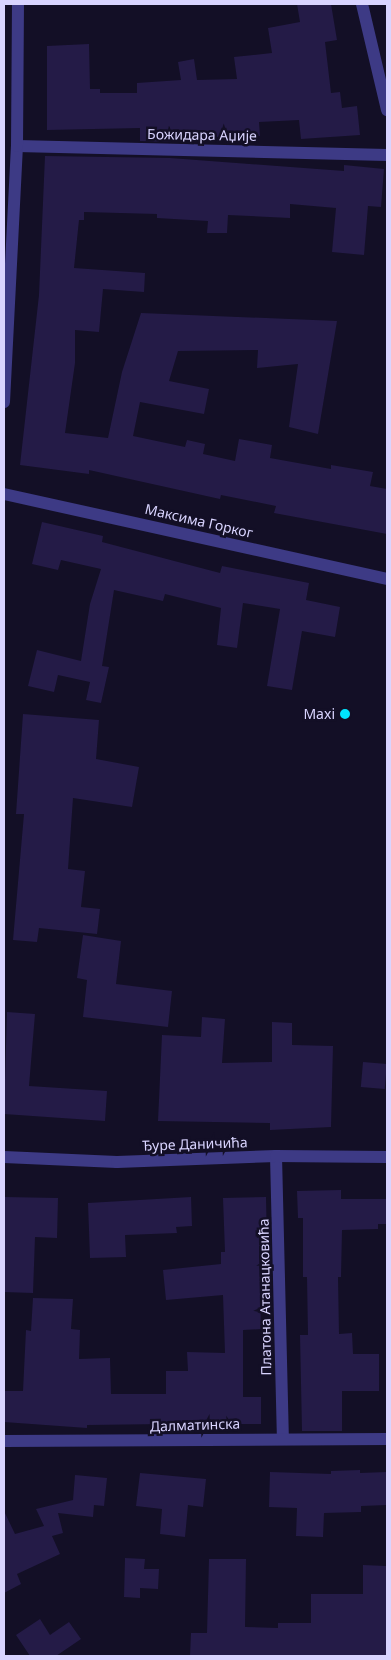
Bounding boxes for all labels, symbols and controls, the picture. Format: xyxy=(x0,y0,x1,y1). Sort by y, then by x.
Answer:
street label: Божидара Аџије xyxy=(147,126,257,144)
street label: Максима Горког xyxy=(143,500,255,542)
place label: Maxi xyxy=(303,706,335,722)
marker: Maxi xyxy=(339,708,351,720)
street label: Ђуре Даничића xyxy=(142,1134,248,1154)
street label: Платона Атанацковића xyxy=(255,1218,275,1376)
street label: Далматинска xyxy=(150,1415,240,1435)

